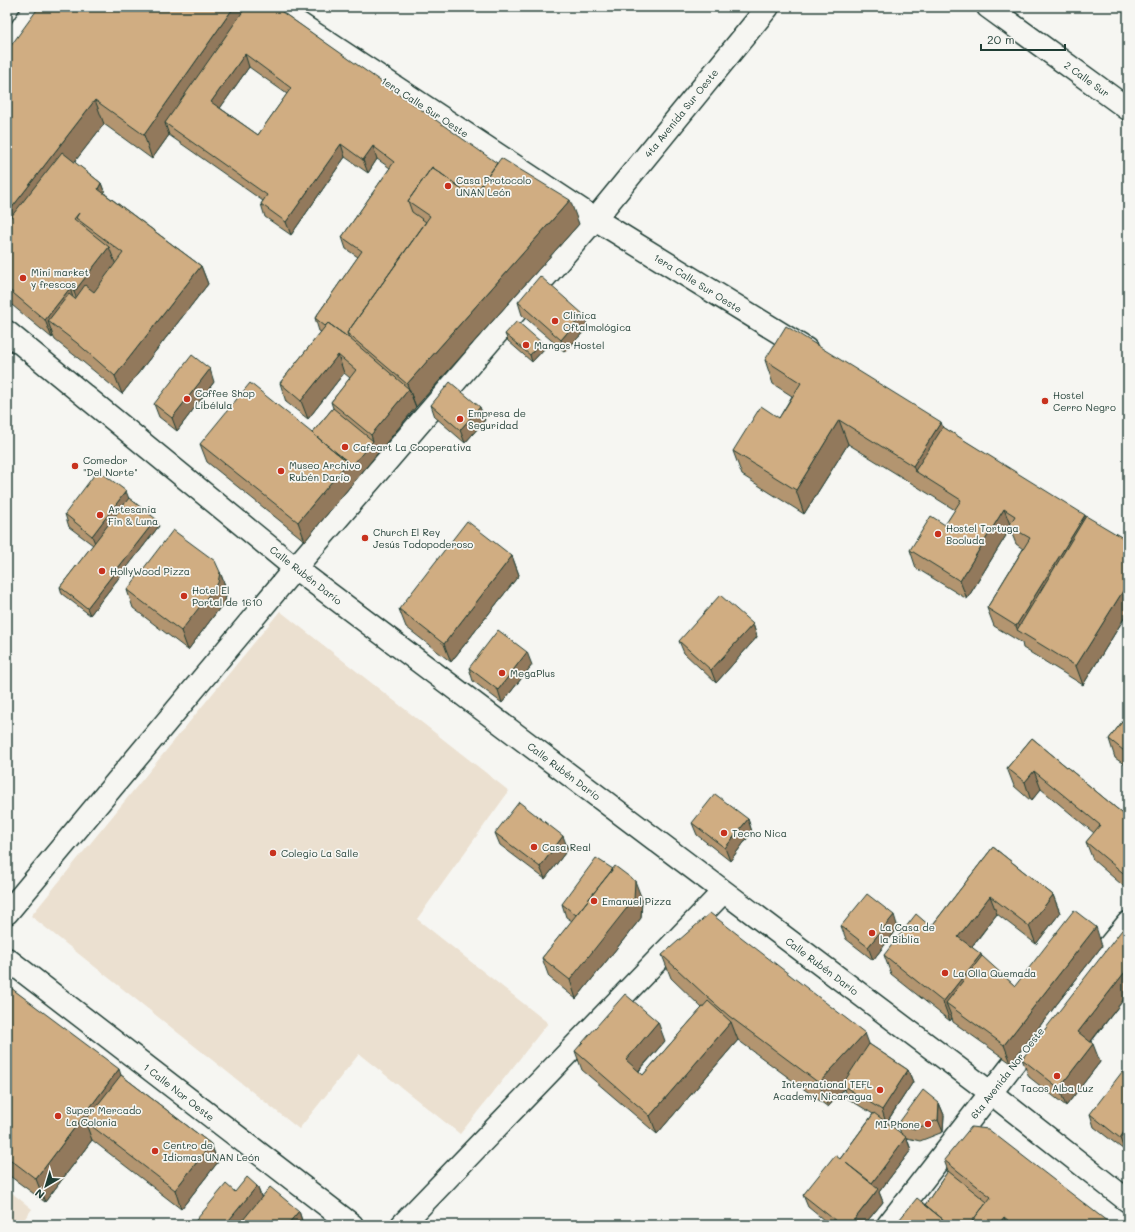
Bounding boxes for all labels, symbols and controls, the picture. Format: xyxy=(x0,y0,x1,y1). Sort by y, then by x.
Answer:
scale bar xyxy=(981,26,1065,52)
text: 20 m xyxy=(987,31,1015,47)
street label: 2 Calle Sur xyxy=(1062,58,1112,100)
street label: 4ta Avenida Sur Oeste xyxy=(641,66,721,160)
street label: 1era Calle Sur Oeste xyxy=(379,73,471,141)
place label: Casa Protocolo UNAN León xyxy=(456,173,531,199)
marker: Casa Protocolo UNAN León xyxy=(443,181,453,191)
street label: 1era Calle Sur Oeste xyxy=(651,250,745,316)
place label: Mini market y frescos xyxy=(31,265,89,291)
marker: Mini market y frescos xyxy=(18,273,28,283)
place label: Clínica Oftalmológica xyxy=(563,308,631,334)
marker: Clínica Oftalmológica xyxy=(550,316,560,326)
place label: Mangos Hostel xyxy=(534,338,605,352)
marker: Mangos Hostel xyxy=(521,340,531,350)
place label: Coffee Shop Libélula xyxy=(195,386,255,412)
place label: Hostel Cerro Negro xyxy=(1053,388,1116,414)
marker: Coffee Shop Libélula xyxy=(182,394,192,404)
marker: Hostel Cerro Negro xyxy=(1040,396,1050,406)
place label: Empresa de Seguridad xyxy=(468,406,526,432)
marker: Empresa de Seguridad xyxy=(455,414,465,424)
place label: Cafeart La Cooperativa xyxy=(353,440,472,454)
marker: Cafeart La Cooperativa xyxy=(340,442,350,452)
place label: Comedor "Del Norte" xyxy=(83,453,138,479)
place label: Museo Archivo Rubén Darío xyxy=(289,458,360,484)
marker: Comedor "Del Norte" xyxy=(70,461,80,471)
marker: Museo Archivo Rubén Darío xyxy=(276,466,286,476)
place label: Artesania Fin & Luna xyxy=(108,502,158,528)
marker: Artesania Fin & Luna xyxy=(95,510,105,520)
place label: Hostel Tortuga Booluda xyxy=(946,521,1019,547)
place label: Church El Rey Jesús Todopoderoso xyxy=(373,525,473,551)
marker: Hostel Tortuga Booluda xyxy=(933,529,943,539)
marker: Church El Rey Jesús Todopoderoso xyxy=(360,533,370,543)
street label: Calle Rubén Darío xyxy=(267,542,345,608)
place label: HollyWood Pizza xyxy=(110,564,190,578)
marker: HollyWood Pizza xyxy=(97,566,107,576)
place label: Hotel El Portal de 1610 xyxy=(192,583,262,609)
marker: Hotel El Portal de 1610 xyxy=(179,591,189,601)
place label: MegaPlus xyxy=(510,666,555,680)
marker: MegaPlus xyxy=(497,668,507,678)
street label: Calle Rubén Darío xyxy=(525,739,603,803)
place label: Tecno Nica xyxy=(732,826,787,840)
marker: Tecno Nica xyxy=(719,828,729,838)
place label: Casa Real xyxy=(542,840,591,854)
marker: Casa Real xyxy=(529,842,539,852)
place label: Colegio La Salle xyxy=(281,846,359,860)
marker: Colegio La Salle xyxy=(268,848,278,858)
place label: Emanuel Pizza xyxy=(602,894,671,908)
marker: Emanuel Pizza xyxy=(589,896,599,906)
place label: La Casa de la Biblia xyxy=(880,920,935,946)
marker: La Casa de la Biblia xyxy=(867,928,877,938)
street label: Calle Rubén Darío xyxy=(783,934,861,998)
place label: La Olla Quemada xyxy=(953,966,1036,980)
marker: La Olla Quemada xyxy=(940,968,950,978)
street label: 6ta Avenida Nor Oeste xyxy=(967,1024,1047,1122)
street label: 1 Calle Nor Oeste xyxy=(141,1060,217,1124)
marker: Tacos Alba Luz xyxy=(1052,1071,1062,1081)
place label: International TEFL Academy Nicaragua xyxy=(773,1077,873,1103)
place label: Tacos Alba Luz xyxy=(1020,1081,1094,1095)
marker: International TEFL Academy Nicaragua xyxy=(875,1085,885,1095)
place label: Super Mercado La Colonia xyxy=(66,1103,141,1129)
marker: Super Mercado La Colonia xyxy=(53,1111,63,1121)
place label: MI Phone xyxy=(875,1117,920,1131)
marker: MI Phone xyxy=(923,1119,933,1129)
place label: Centro de Idiomas UNAN León xyxy=(163,1138,259,1164)
marker: Centro de Idiomas UNAN León xyxy=(150,1146,160,1156)
north arrow xyxy=(26,1166,66,1206)
text: N xyxy=(32,1186,47,1203)

